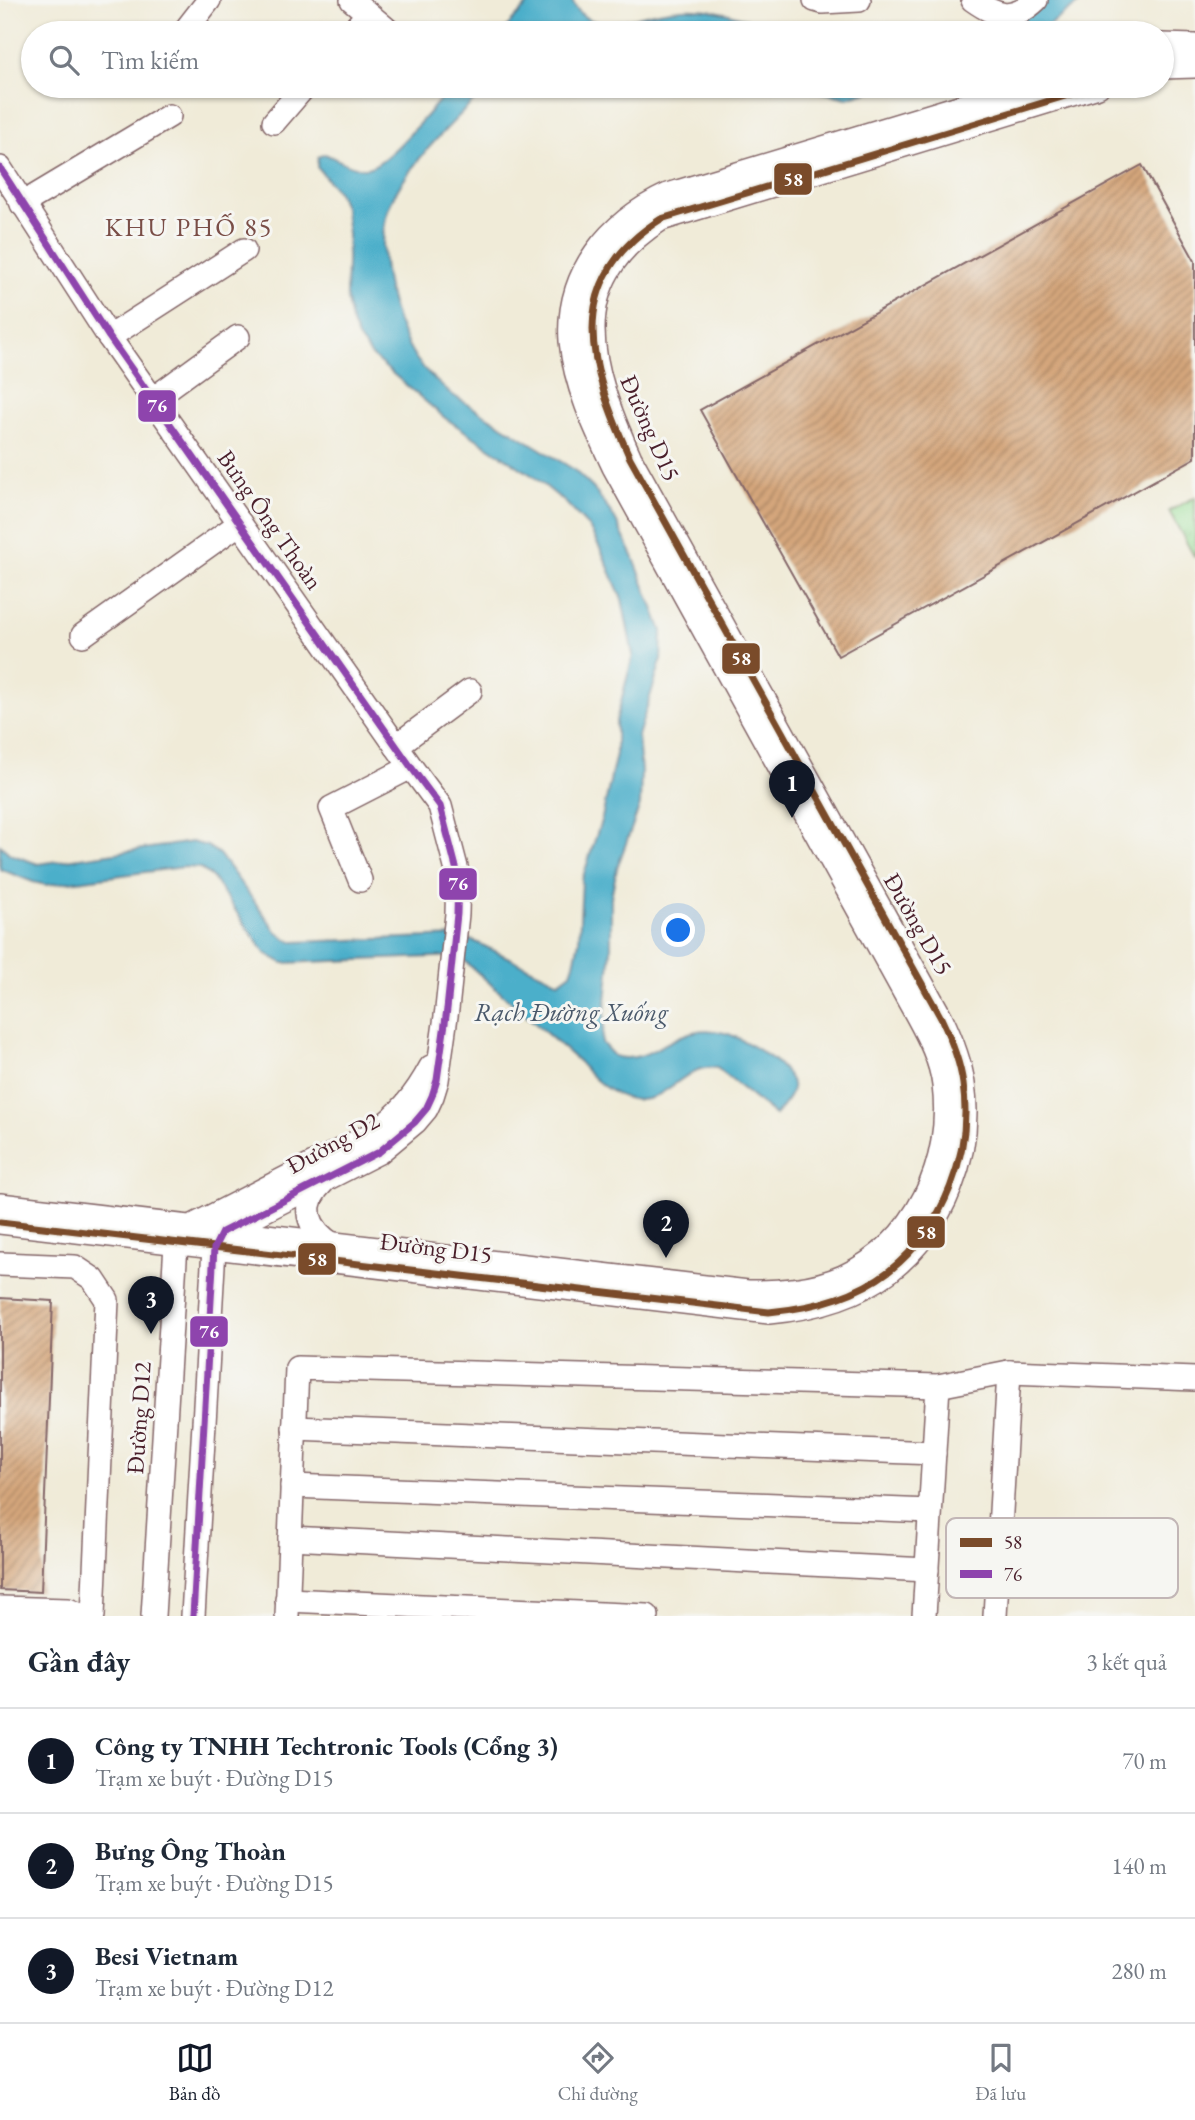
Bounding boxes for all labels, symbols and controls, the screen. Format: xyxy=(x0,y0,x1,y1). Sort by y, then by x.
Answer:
search box xyxy=(21,21,1174,98)
icon: search xyxy=(45,41,83,79)
text: Tìm kiếm xyxy=(101,43,199,77)
line badge: 58 xyxy=(773,162,813,196)
text: 58 xyxy=(783,167,803,192)
district label: KHU PHỐ 85 xyxy=(105,210,273,244)
street label: Đường D15 xyxy=(613,370,688,486)
line badge: 76 xyxy=(137,389,177,423)
text: 76 xyxy=(147,393,167,418)
street label: Bưng Ông Thoàn xyxy=(211,444,330,596)
line badge: 58 xyxy=(721,642,761,675)
text: 58 xyxy=(731,646,751,671)
pin: 1 xyxy=(769,760,815,818)
line badge: 76 xyxy=(438,867,478,901)
street label: Đường D15 xyxy=(877,867,960,980)
text: 76 xyxy=(448,871,468,896)
your location xyxy=(661,913,695,947)
water label: Rạch Đường Xuống xyxy=(474,995,669,1029)
street label: Đường D2 xyxy=(281,1104,385,1181)
pin: 2 xyxy=(643,1200,689,1258)
line badge: 58 xyxy=(906,1215,946,1249)
text: 58 xyxy=(916,1220,936,1245)
street label: Đường D15 xyxy=(378,1225,494,1270)
line badge: 58 xyxy=(297,1242,337,1276)
text: 58 xyxy=(307,1247,327,1272)
pin: 3 xyxy=(128,1276,174,1334)
line badge: 76 xyxy=(189,1315,229,1348)
text: 76 xyxy=(199,1319,219,1344)
street label: Đường D12 xyxy=(119,1360,158,1475)
legend xyxy=(946,1518,1178,1598)
text: 58 xyxy=(1004,1530,1022,1555)
text: 76 xyxy=(1004,1562,1022,1587)
text: Gần đây xyxy=(28,1642,130,1681)
text: 3 kết quả xyxy=(1086,1647,1167,1677)
text: Công ty TNHH Techtronic Tools (Cổng 3) xyxy=(95,1729,558,1763)
text: 1 xyxy=(45,1746,57,1776)
text: 70 m xyxy=(1122,1746,1167,1776)
text: Trạm xe buýt · Đường D15 xyxy=(95,1763,333,1793)
text: Bưng Ông Thoàn xyxy=(95,1834,286,1868)
text: 2 xyxy=(45,1851,57,1881)
text: 140 m xyxy=(1111,1851,1167,1881)
text: Trạm xe buýt · Đường D15 xyxy=(95,1868,333,1898)
text: Besi Vietnam xyxy=(95,1939,238,1973)
text: 3 xyxy=(45,1956,57,1986)
text: 280 m xyxy=(1111,1956,1167,1986)
text: Trạm xe buýt · Đường D12 xyxy=(95,1973,333,2003)
tab: Bản đồ xyxy=(169,2039,220,2106)
tab: Chỉ đường xyxy=(558,2039,638,2106)
tab: Đã lưu xyxy=(975,2039,1026,2106)

